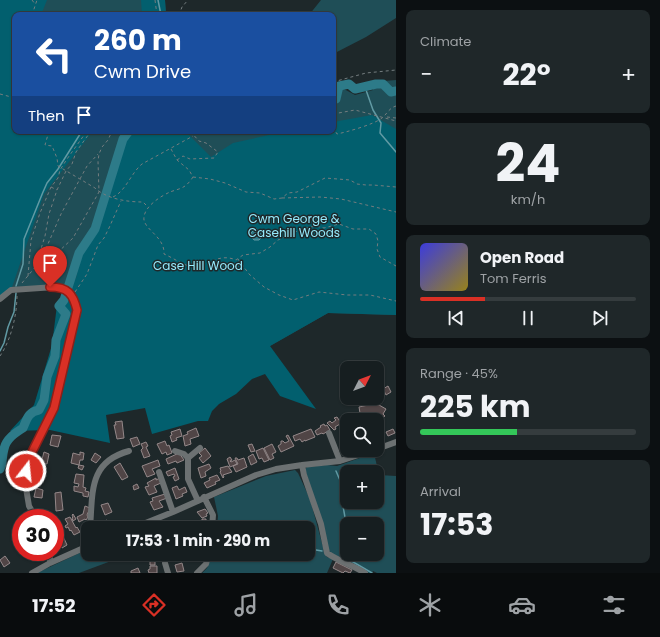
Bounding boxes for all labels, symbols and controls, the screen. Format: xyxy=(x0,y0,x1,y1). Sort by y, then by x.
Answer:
text: 260 m xyxy=(94,21,182,60)
icon: left xyxy=(28,28,80,80)
text: Climate xyxy=(420,32,471,51)
text: 22° xyxy=(502,53,551,96)
text: Cwm Drive xyxy=(94,59,191,84)
text: − xyxy=(420,59,432,90)
text: + xyxy=(621,59,636,90)
icon: arrive xyxy=(73,104,95,126)
text: Then xyxy=(28,105,65,126)
text: 24 xyxy=(496,127,560,200)
text: km/h xyxy=(511,190,545,209)
park label: Cwm George & Casehill Woods xyxy=(248,210,340,241)
pin xyxy=(33,246,67,287)
text: Open Road xyxy=(480,247,564,268)
icon: arrive xyxy=(39,252,61,274)
park label: Case Hill Wood xyxy=(153,257,243,274)
text: Tom Ferris xyxy=(480,269,547,288)
icon: previous xyxy=(445,307,467,329)
icon: pause xyxy=(517,307,539,329)
icon: next xyxy=(589,307,611,329)
north arrow xyxy=(340,361,384,405)
map controls xyxy=(340,361,384,561)
text: Range · 45% xyxy=(420,364,498,383)
text: 225 km xyxy=(420,385,530,428)
button: search xyxy=(340,413,384,457)
position arrow xyxy=(5,450,47,492)
button: + xyxy=(340,465,384,509)
text: Arrival xyxy=(420,482,461,501)
text: 17:53 xyxy=(420,503,494,546)
speed limit sign: 30 xyxy=(12,509,64,561)
button: − xyxy=(340,517,384,561)
text: 17:53 · 1 min · 290 m xyxy=(126,530,270,551)
icon: directions xyxy=(140,591,168,619)
icon: music xyxy=(232,591,260,619)
icon: phone xyxy=(324,591,352,619)
icon: climate xyxy=(416,591,444,619)
icon: car xyxy=(508,591,536,619)
icon: filters xyxy=(600,591,628,619)
text: 17:52 xyxy=(32,593,76,618)

